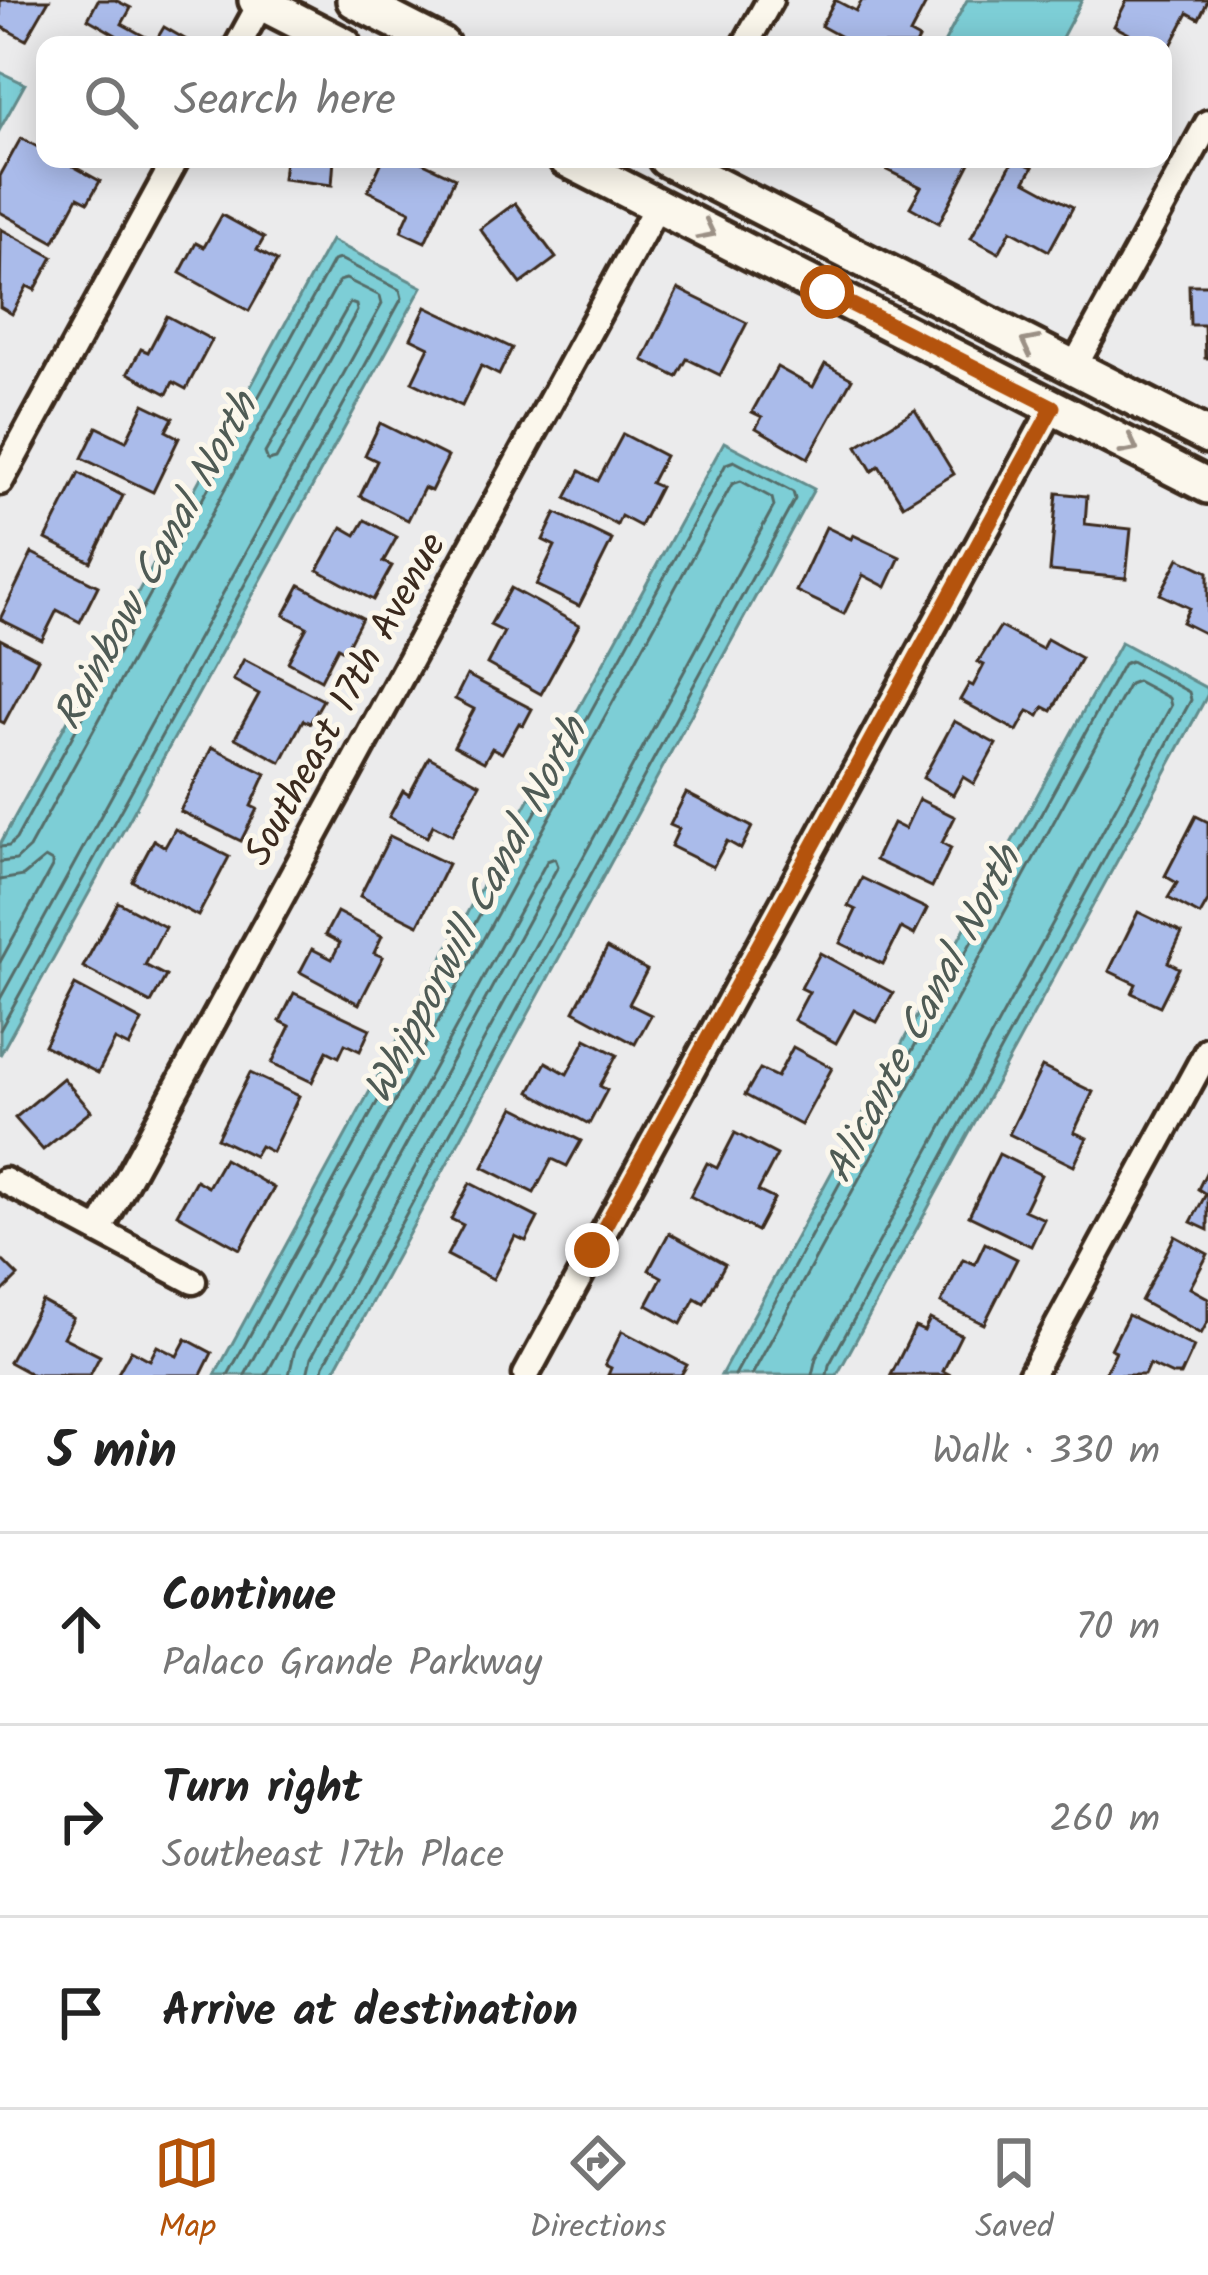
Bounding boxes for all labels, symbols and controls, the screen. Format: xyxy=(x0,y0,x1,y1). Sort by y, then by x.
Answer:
search box xyxy=(36,36,1172,168)
text: Search here xyxy=(174,66,396,138)
icon: search xyxy=(78,69,144,135)
one-way arrow xyxy=(695,217,716,241)
route start xyxy=(800,265,854,319)
one-way arrow xyxy=(1020,335,1041,359)
water label: Rainbow Canal North xyxy=(36,378,279,743)
one-way arrow xyxy=(1117,432,1139,455)
street label: Southeast 17th Avenue xyxy=(229,522,465,878)
water label: Whipporwill Canal North xyxy=(347,703,609,1116)
water label: Alicante Canal North xyxy=(807,832,1043,1195)
route end xyxy=(565,1223,619,1277)
text: 5 min xyxy=(48,1413,177,1494)
text: Walk · 330 m xyxy=(932,1422,1160,1484)
text: Continue xyxy=(162,1562,336,1634)
icon: ahead xyxy=(48,1596,114,1662)
text: 70 m xyxy=(1076,1598,1160,1660)
text: Palaco Grande Parkway xyxy=(162,1634,542,1696)
text: Turn right xyxy=(162,1754,362,1826)
icon: right xyxy=(48,1788,114,1854)
text: 260 m xyxy=(1049,1790,1160,1852)
text: Southeast 17th Place xyxy=(162,1826,504,1888)
text: Arrive at destination xyxy=(162,1977,578,2049)
icon: arrive xyxy=(48,1980,114,2046)
tab: Map xyxy=(154,2130,220,2255)
tab: Directions xyxy=(529,2130,666,2255)
tab: Saved xyxy=(975,2130,1054,2255)

